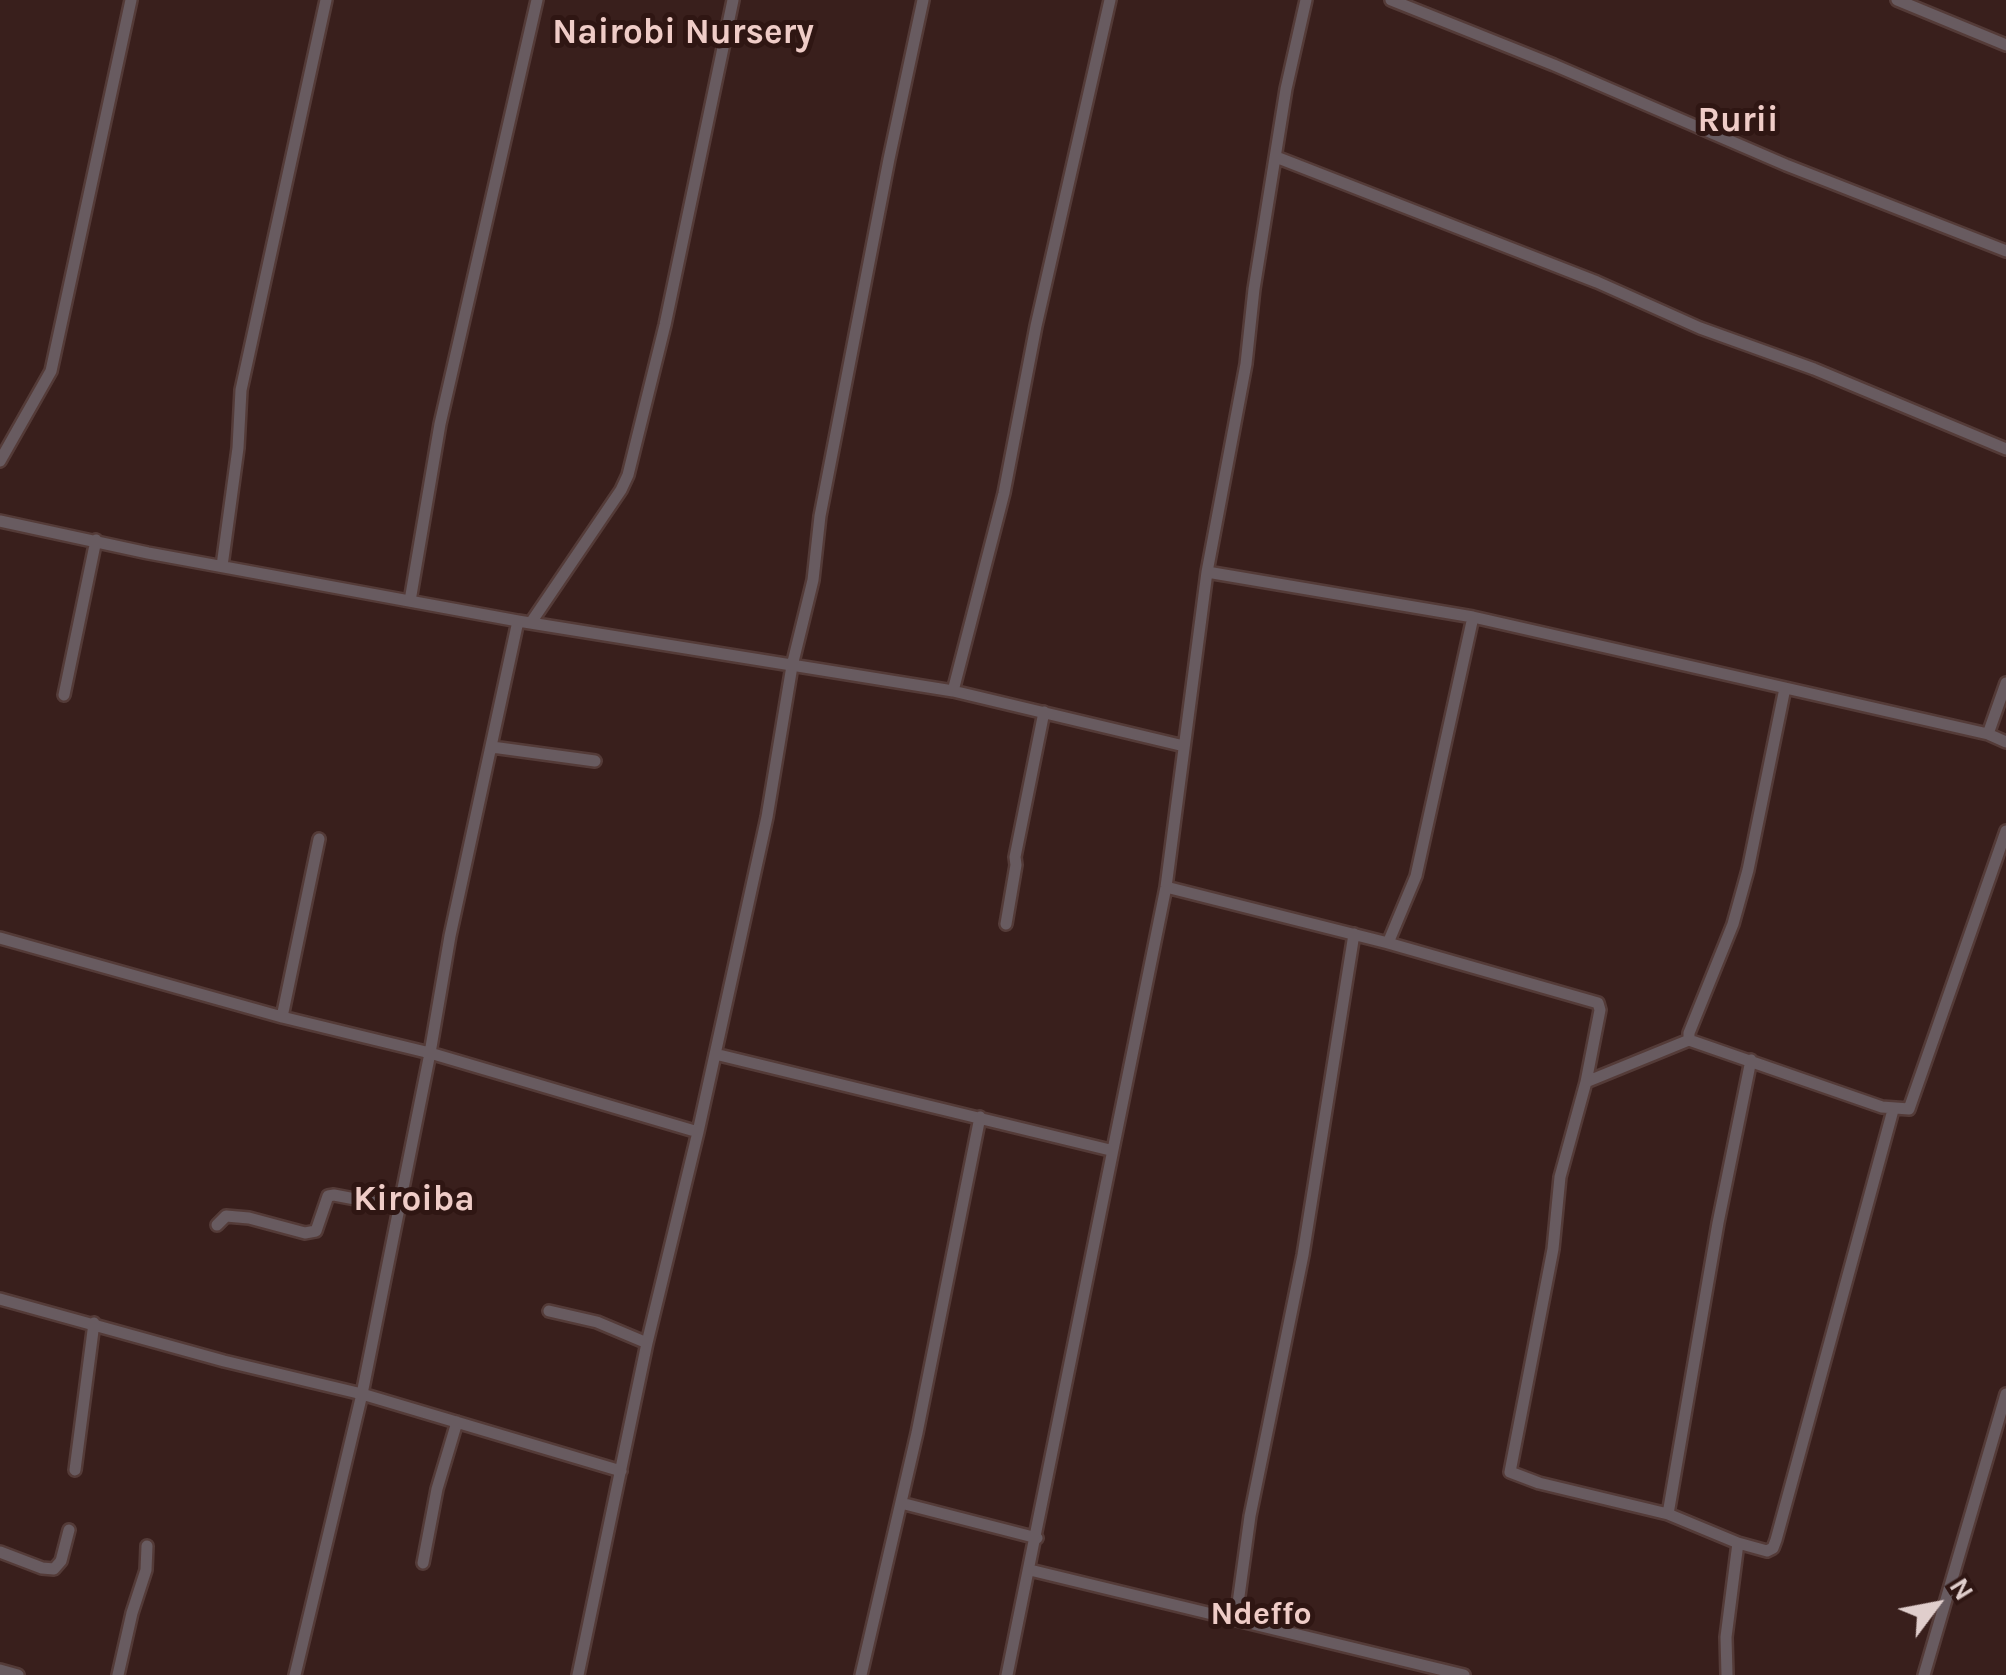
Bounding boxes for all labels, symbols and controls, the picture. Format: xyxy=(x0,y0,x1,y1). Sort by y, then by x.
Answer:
district label: Nairobi Nursery xyxy=(552,12,814,54)
district label: Rurii xyxy=(1697,100,1779,142)
district label: Kiroiba xyxy=(353,1179,475,1221)
north arrow xyxy=(1886,1555,1986,1655)
text: N xyxy=(1943,1572,1981,1606)
district label: Ndeffo xyxy=(1210,1596,1312,1634)

